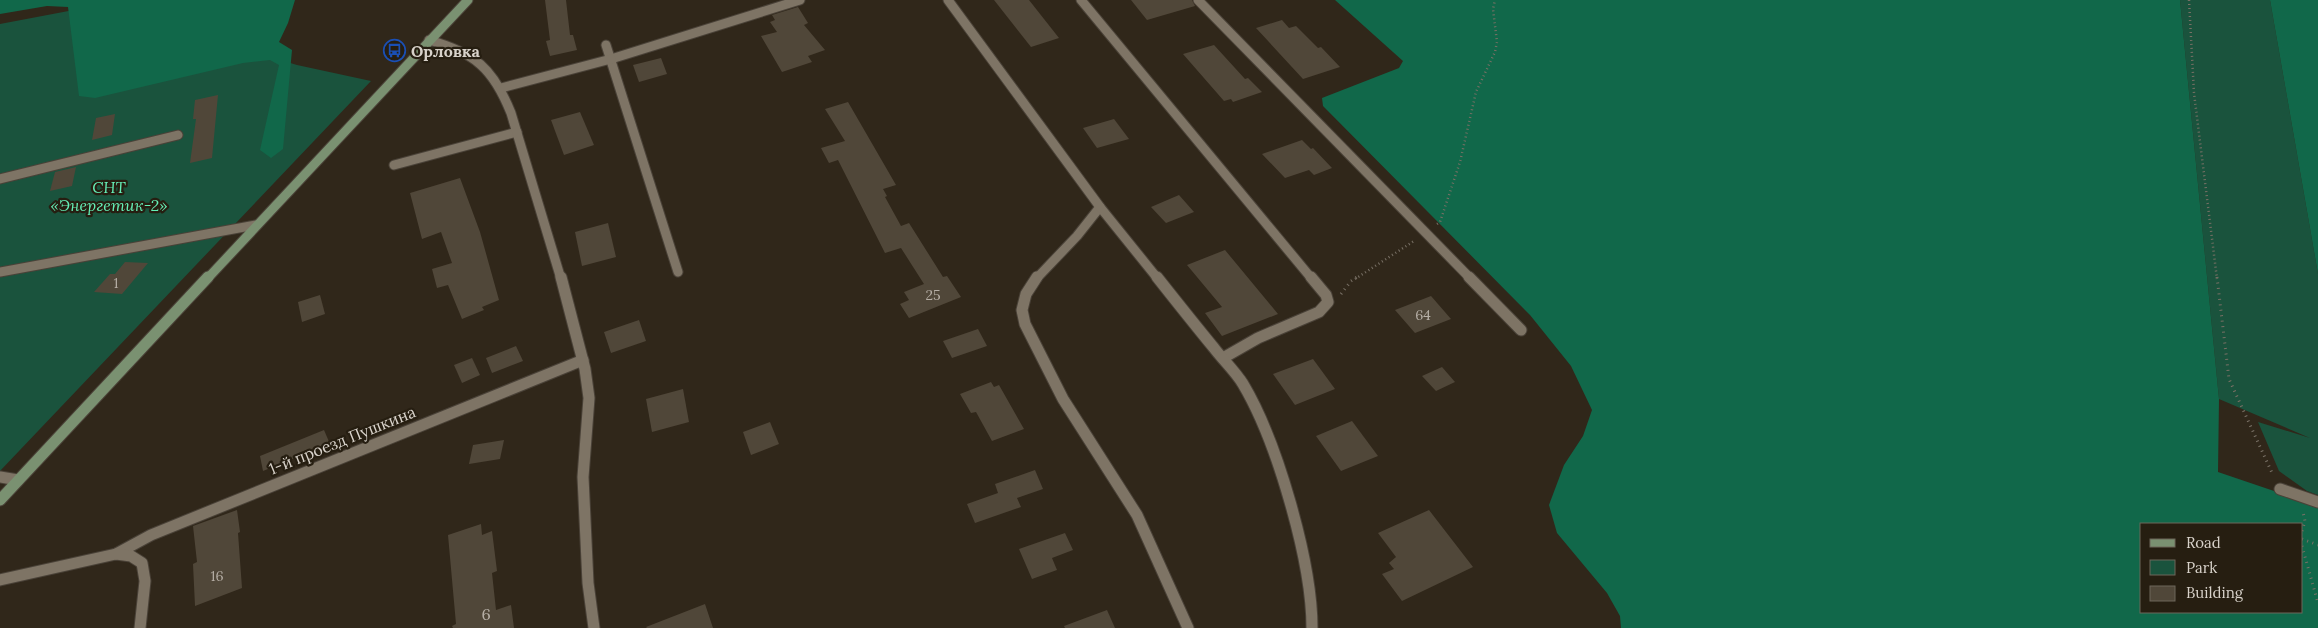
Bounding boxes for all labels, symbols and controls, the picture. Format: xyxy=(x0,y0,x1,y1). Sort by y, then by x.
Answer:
bus stop icon: Орловка xyxy=(383,39,407,63)
place label: Орловка xyxy=(411,41,480,61)
park label: СНТ «Энергетик-2» xyxy=(50,177,168,215)
house number: 1 xyxy=(113,274,119,292)
house number: 25 xyxy=(925,286,941,304)
house number: 64 xyxy=(1415,306,1431,324)
street label: 1-й проезд Пушкина xyxy=(266,401,418,479)
legend xyxy=(2140,523,2303,613)
text: Road xyxy=(2186,533,2221,552)
text: Park xyxy=(2186,558,2217,577)
house number: 16 xyxy=(210,567,224,585)
text: Building xyxy=(2186,583,2244,602)
house number: 6 xyxy=(481,604,491,624)

